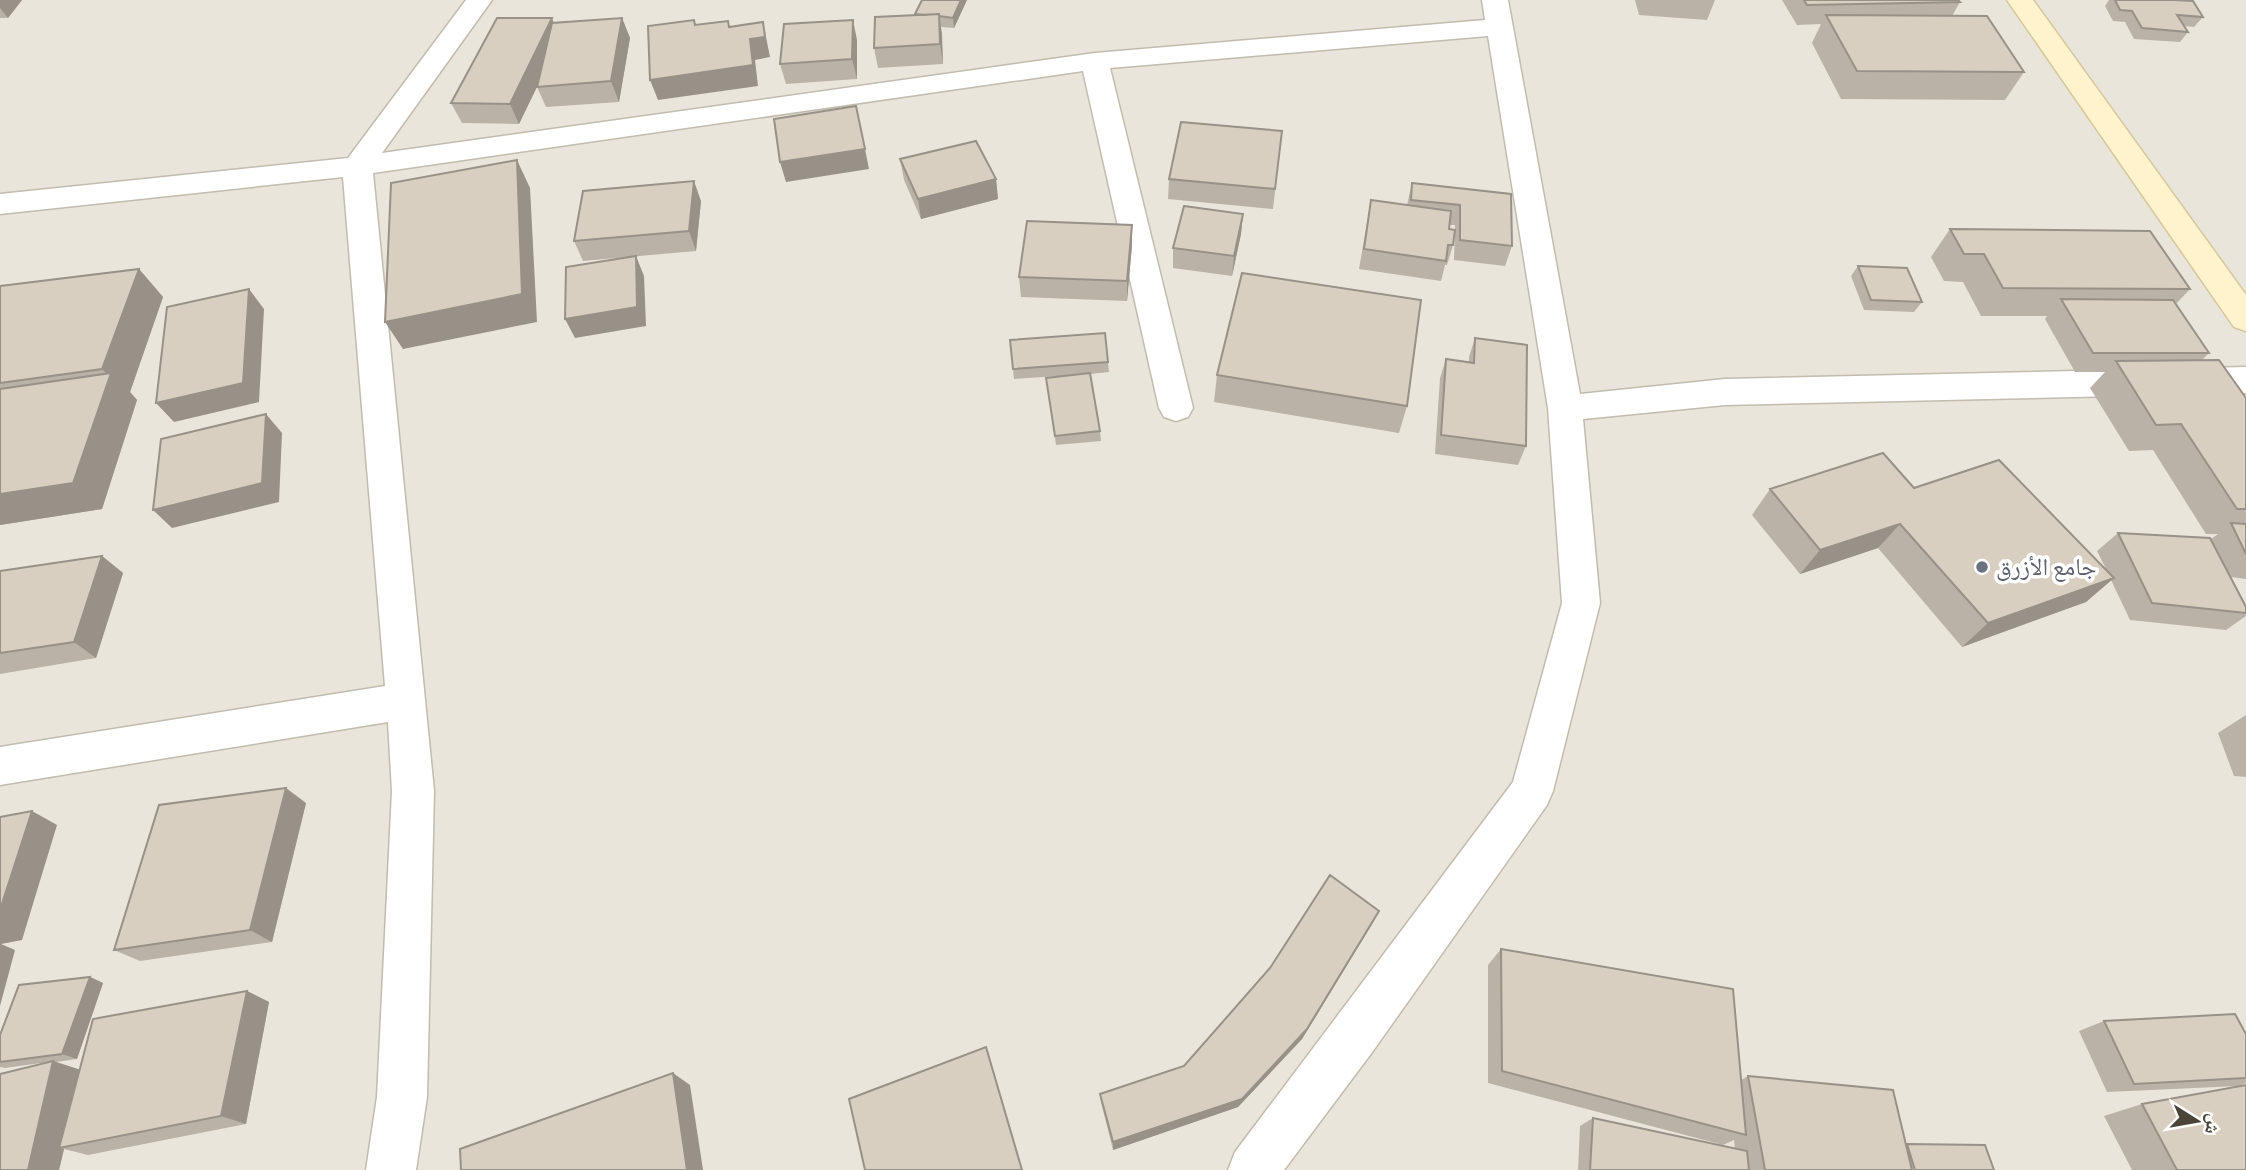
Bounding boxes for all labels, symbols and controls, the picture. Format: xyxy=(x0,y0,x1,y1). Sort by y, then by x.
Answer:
place label: جامع الأزرق xyxy=(1996,551,2097,582)
marker: جامع الأزرق xyxy=(1974,559,1990,575)
north arrow xyxy=(2162,1086,2232,1156)
text: ش xyxy=(2200,1112,2227,1136)

